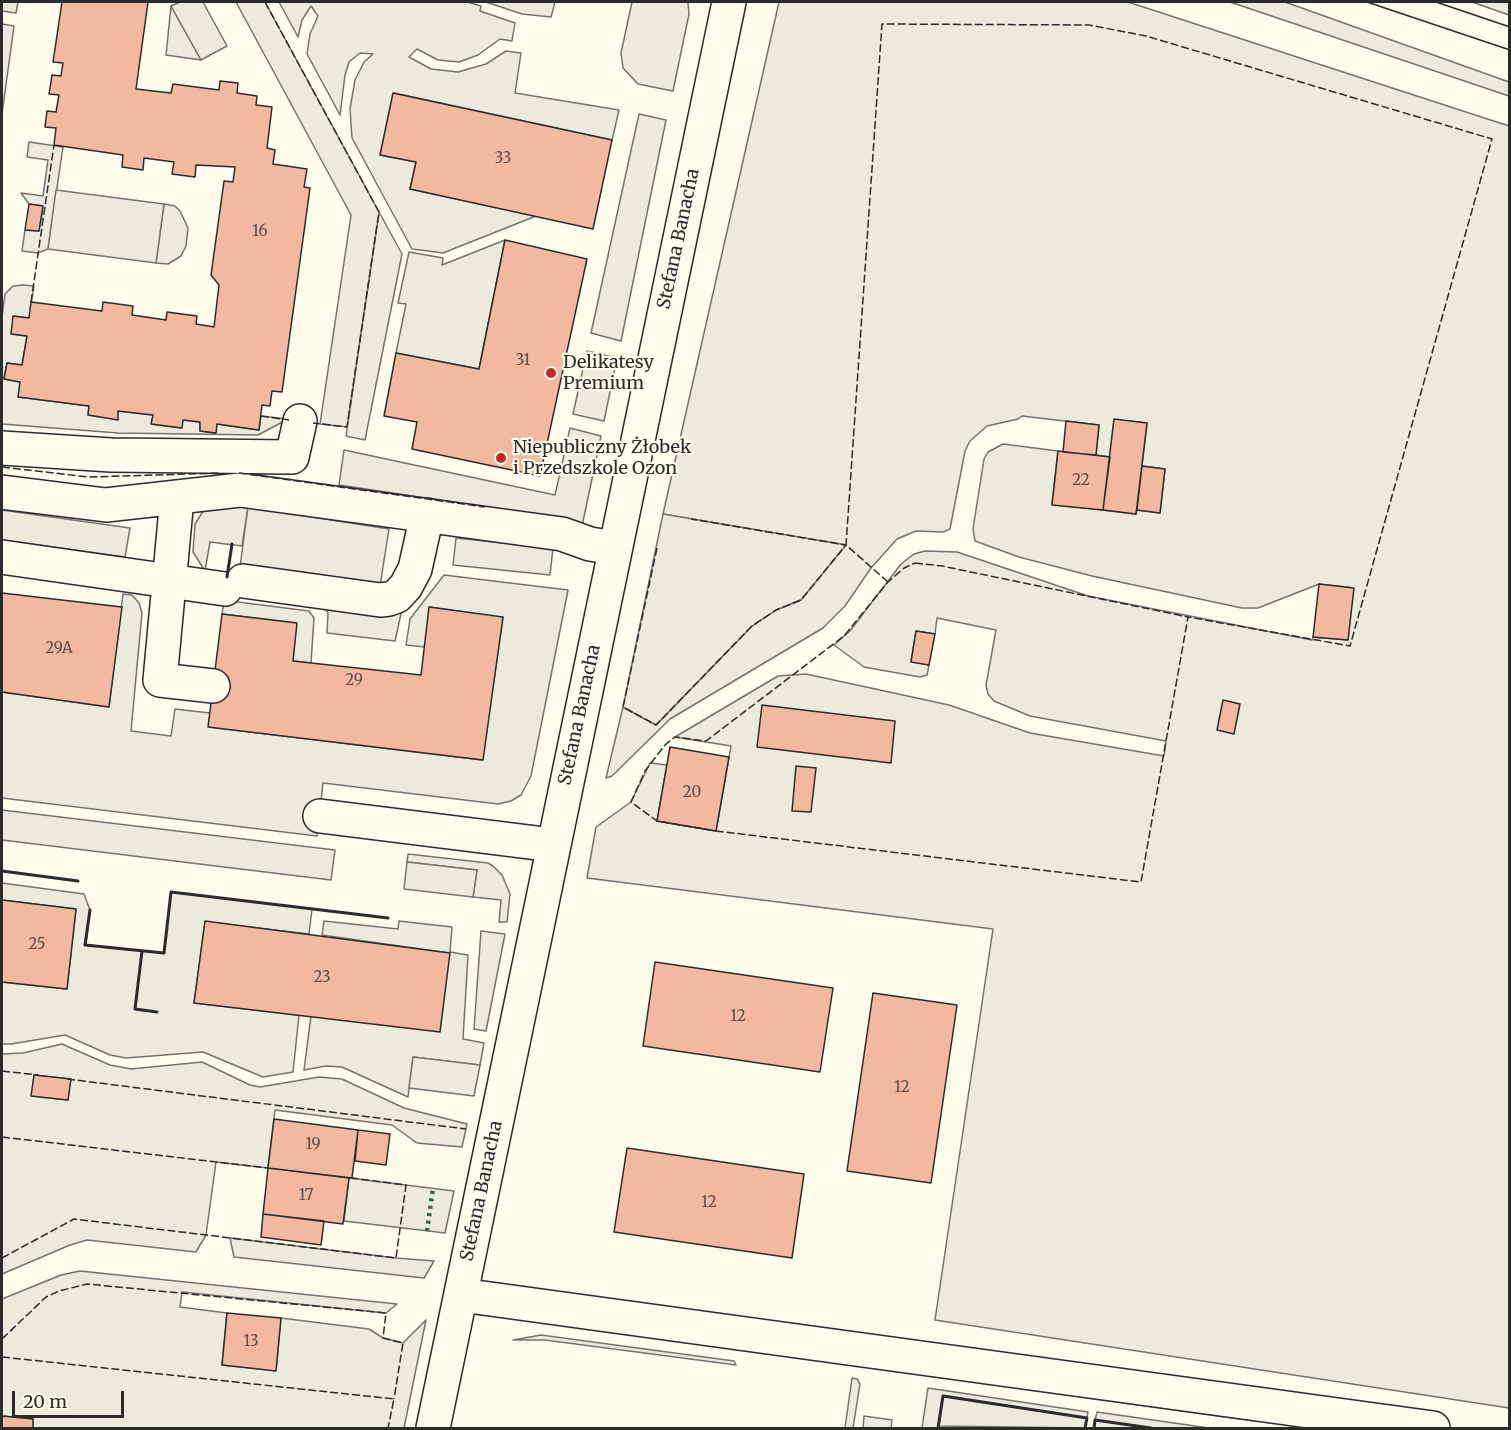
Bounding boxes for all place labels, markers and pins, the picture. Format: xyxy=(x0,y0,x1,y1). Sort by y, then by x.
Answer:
place label: Delikatesy Premium xyxy=(563,352,654,394)
marker: Delikatesy Premium xyxy=(544,366,558,380)
place label: Niepubliczny Żłobek i Przedszkole Ozon xyxy=(513,437,691,480)
marker: Niepubliczny Żłobek i Przedszkole Ozon xyxy=(494,451,508,465)

